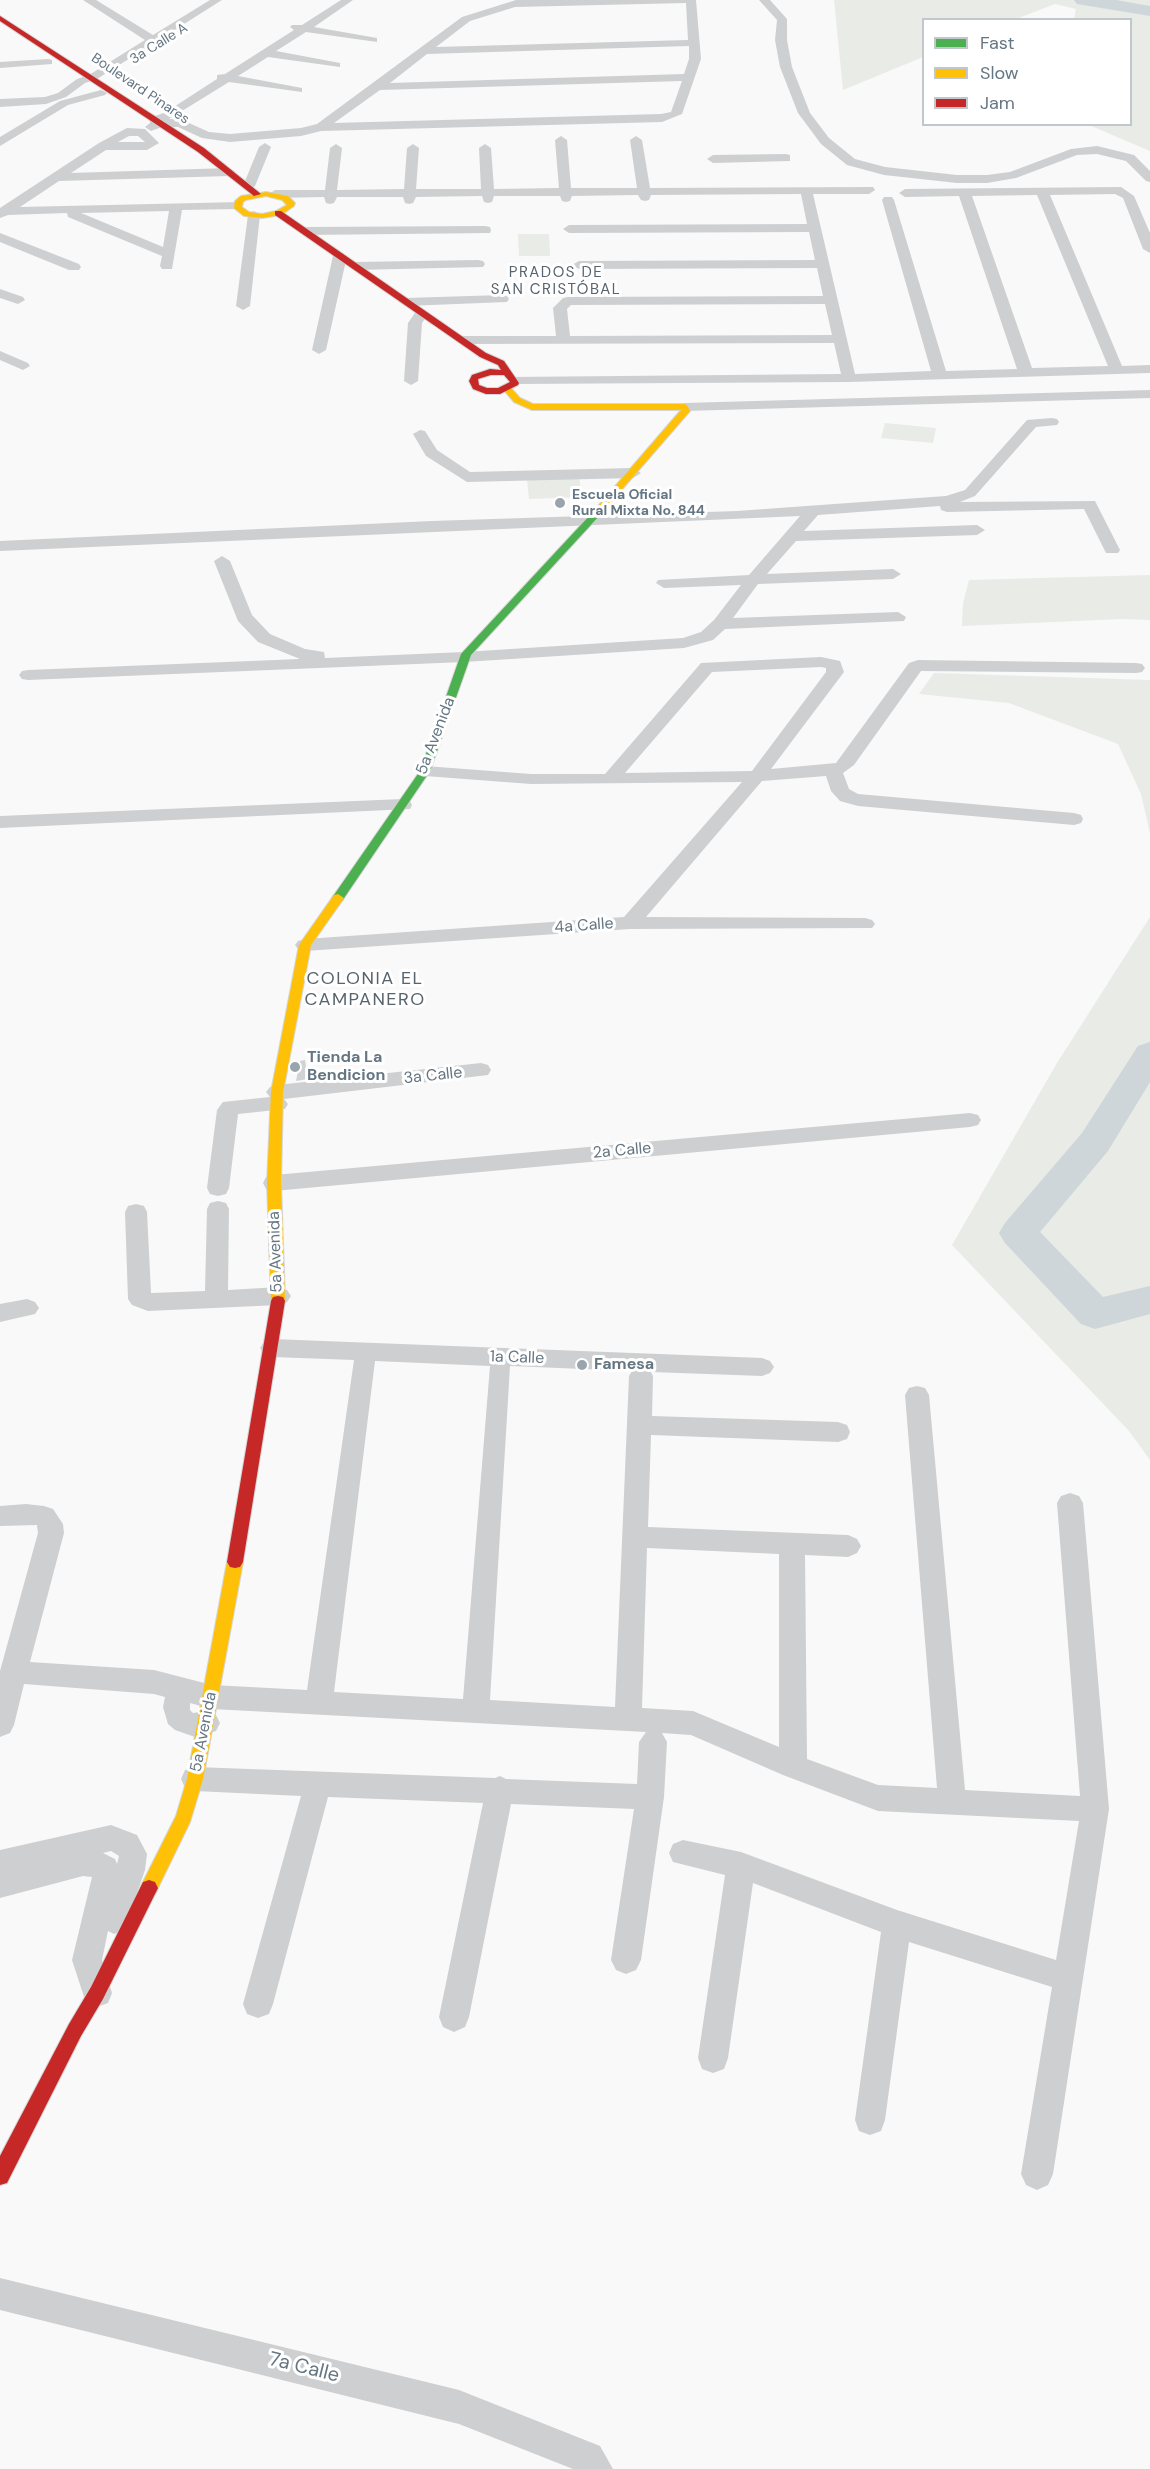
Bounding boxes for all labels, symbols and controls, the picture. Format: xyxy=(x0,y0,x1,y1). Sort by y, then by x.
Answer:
legend xyxy=(922,18,1132,126)
street label: 3a Calle A xyxy=(127,20,191,68)
text: Fast xyxy=(980,31,1015,55)
street label: Boulevard Pinares xyxy=(88,50,192,128)
text: Slow xyxy=(980,61,1019,85)
text: Jam xyxy=(980,91,1015,115)
district label: PRADOS DE SAN CRISTÓBAL xyxy=(491,264,621,299)
place label: Escuela Oficial Rural Mixta No. 844 xyxy=(572,487,705,520)
marker: Escuela Oficial Rural Mixta No. 844 xyxy=(553,496,567,510)
street label: 5a Avenida xyxy=(412,695,460,777)
street label: 4a Calle xyxy=(554,914,614,938)
district label: COLONIA EL CAMPANERO xyxy=(304,968,426,1010)
place label: Tienda La Bendicion xyxy=(307,1048,385,1086)
marker: Tienda La Bendicion xyxy=(288,1060,302,1074)
street label: 3a Calle xyxy=(403,1063,463,1089)
street label: 2a Calle xyxy=(592,1139,652,1163)
street label: 5a Avenida xyxy=(265,1211,287,1293)
street label: 1a Calle xyxy=(490,1347,544,1369)
place label: Famesa xyxy=(594,1355,654,1375)
marker: Famesa xyxy=(575,1358,589,1372)
street label: 5a Avenida xyxy=(187,1690,221,1774)
street label: 7a Calle xyxy=(266,2348,342,2388)

